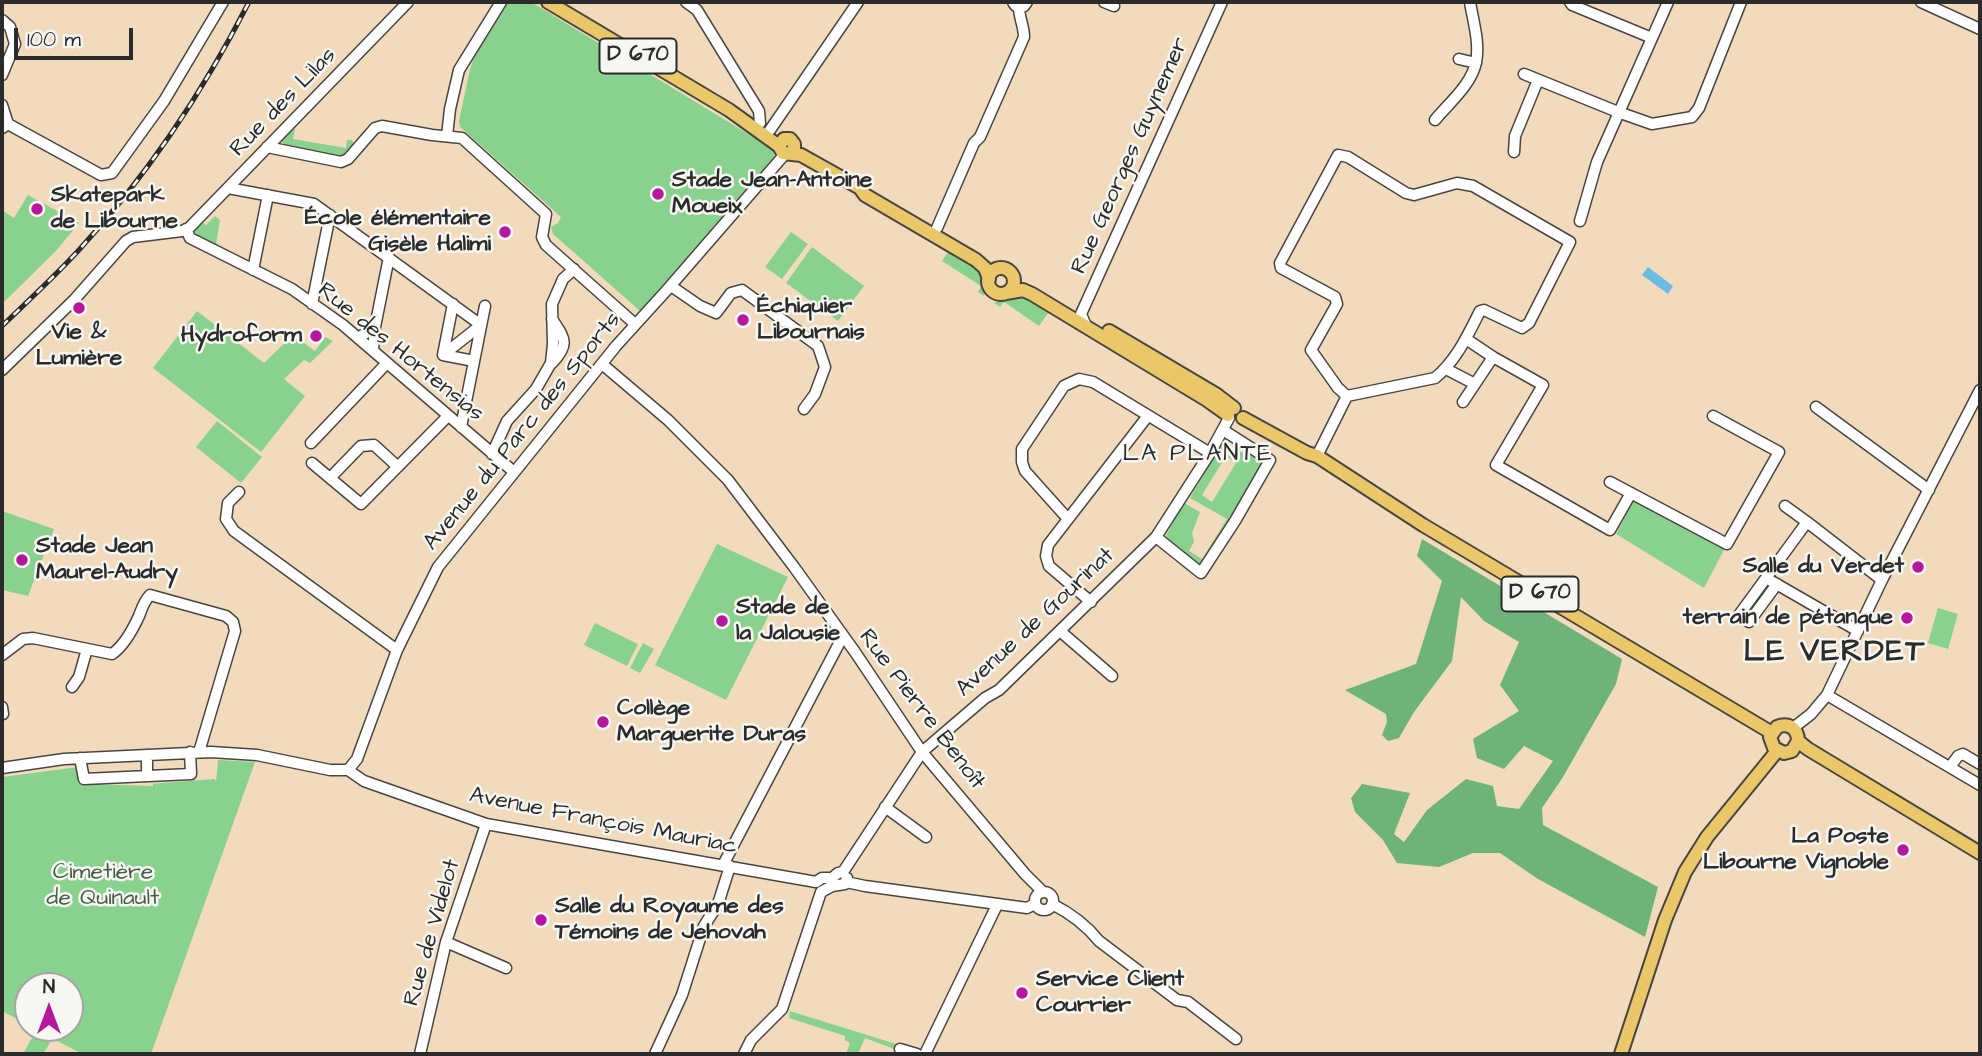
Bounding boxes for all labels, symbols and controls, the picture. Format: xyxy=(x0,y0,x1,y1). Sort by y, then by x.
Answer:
scale bar xyxy=(18,14,136,58)
text: 100 m xyxy=(27,25,81,54)
street label: Rue Georges Guynemer xyxy=(1066,33,1196,279)
road number: D 670 xyxy=(600,38,676,74)
street label: Rue des Lilas xyxy=(225,43,343,163)
place label: Stade Jean-Antoine Moueix xyxy=(672,167,872,221)
place label: Skatepark de Libourne xyxy=(51,182,178,236)
marker: Stade Jean-Antoine Moueix xyxy=(650,186,666,202)
marker: Skatepark de Libourne xyxy=(29,201,45,217)
place label: École élémentaire Gisèle Halimi xyxy=(305,205,491,259)
marker: École élémentaire Gisèle Halimi xyxy=(497,224,513,240)
street label: Rue des Hortensias xyxy=(311,278,489,428)
place label: Échiquier Libournais xyxy=(757,293,865,347)
marker: Vie & Lumière xyxy=(71,300,87,316)
street label: Avenue du Parc des Sports xyxy=(418,307,628,557)
marker: Échiquier Libournais xyxy=(735,312,751,328)
place label: Vie & Lumière xyxy=(36,319,122,373)
place label: Hydroform xyxy=(181,322,302,350)
marker: Hydroform xyxy=(308,328,324,344)
district label: LA PLANTE xyxy=(1124,441,1272,469)
place label: Stade Jean Maurel-Audry xyxy=(36,533,178,587)
street label: Avenue de Gourinat xyxy=(951,542,1121,704)
marker: Stade Jean Maurel-Audry xyxy=(14,552,30,568)
place label: Salle du Verdet xyxy=(1743,553,1904,581)
marker: Salle du Verdet xyxy=(1910,559,1926,575)
road number: D 670 xyxy=(1502,576,1578,612)
place label: Stade de la Jalousie xyxy=(736,594,840,648)
place label: terrain de pétanque xyxy=(1683,604,1893,632)
marker: terrain de pétanque xyxy=(1899,610,1915,626)
marker: Stade de la Jalousie xyxy=(714,613,730,629)
street label: Rue Pierre Benoît xyxy=(852,624,990,796)
district label: LE VERDET xyxy=(1745,636,1925,672)
place label: Collège Marguerite Duras xyxy=(617,695,806,749)
marker: Collège Marguerite Duras xyxy=(595,714,611,730)
street label: Avenue François Mauriac xyxy=(467,782,739,862)
place label: La Poste Libourne Vignoble xyxy=(1703,823,1889,877)
marker: La Poste Libourne Vignoble xyxy=(1895,842,1911,858)
street label: Rue de Videlot xyxy=(399,857,467,1009)
park label: Cimetière de Quinault xyxy=(47,859,159,913)
place label: Salle du Royaume des Témoins de Jehovah xyxy=(555,893,784,947)
marker: Salle du Royaume des Témoins de Jehovah xyxy=(533,912,549,928)
place label: Service Client Courrier xyxy=(1036,966,1184,1020)
north arrow xyxy=(14,972,84,1042)
text: N xyxy=(43,974,55,1001)
marker: Service Client Courrier xyxy=(1014,985,1030,1001)

